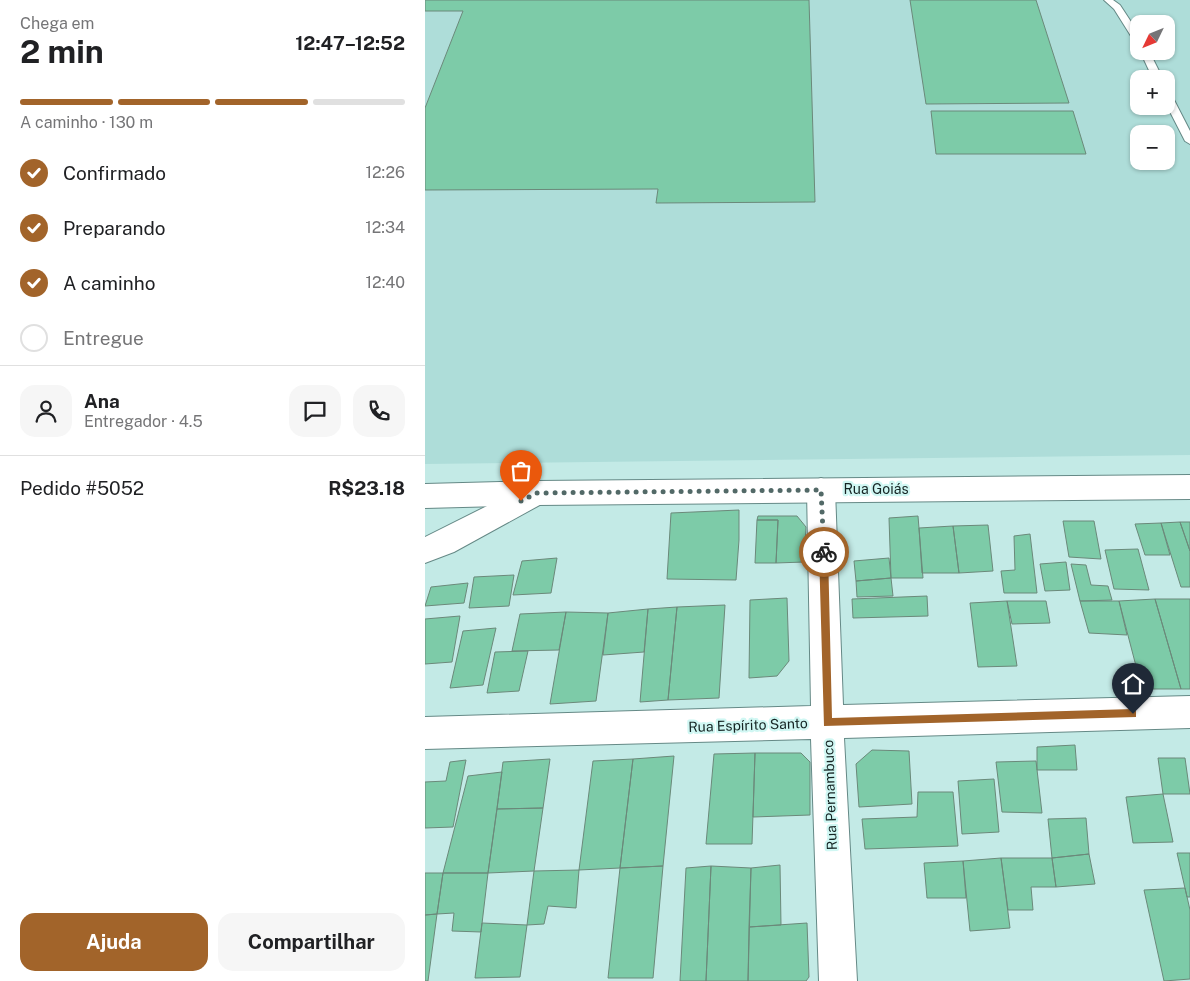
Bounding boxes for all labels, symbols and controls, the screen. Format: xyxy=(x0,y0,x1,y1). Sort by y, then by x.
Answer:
text: Chega em xyxy=(20,14,94,33)
north arrow xyxy=(1130,15,1175,60)
map controls xyxy=(1130,15,1175,170)
text: 12:47–12:52 xyxy=(295,32,405,54)
text: 2 min xyxy=(20,33,104,70)
button: + xyxy=(1130,70,1175,115)
text: A caminho · 130 m xyxy=(20,113,153,132)
button: − xyxy=(1130,125,1175,170)
icon: check xyxy=(20,159,48,187)
text: Confirmado xyxy=(63,162,166,184)
text: 12:26 xyxy=(366,163,405,182)
icon: check xyxy=(20,214,48,242)
text: Preparando xyxy=(63,217,165,239)
text: 12:34 xyxy=(365,218,405,237)
icon: check xyxy=(20,269,48,297)
text: A caminho xyxy=(63,272,156,294)
text: 12:40 xyxy=(366,273,405,292)
text: Entregue xyxy=(63,327,144,349)
button: person xyxy=(20,385,72,437)
button: chat xyxy=(289,385,341,437)
button: phone xyxy=(353,385,405,437)
text: Ana xyxy=(84,390,120,412)
text: Entregador · 4.5 xyxy=(84,412,203,431)
pin xyxy=(500,450,542,501)
icon: bag xyxy=(507,457,535,485)
text: Pedido #5052 xyxy=(20,477,144,499)
text: R$23.18 xyxy=(328,477,405,499)
street label: Rua Goiás xyxy=(843,481,909,497)
courier xyxy=(799,527,849,577)
icon: bike xyxy=(810,538,838,566)
pin xyxy=(1112,663,1154,714)
icon: home xyxy=(1119,670,1147,698)
street label: Rua Espírito Santo xyxy=(688,715,808,735)
street label: Rua Pernambuco xyxy=(820,739,840,851)
button: Ajuda xyxy=(20,913,208,971)
button: Compartilhar xyxy=(218,913,405,971)

